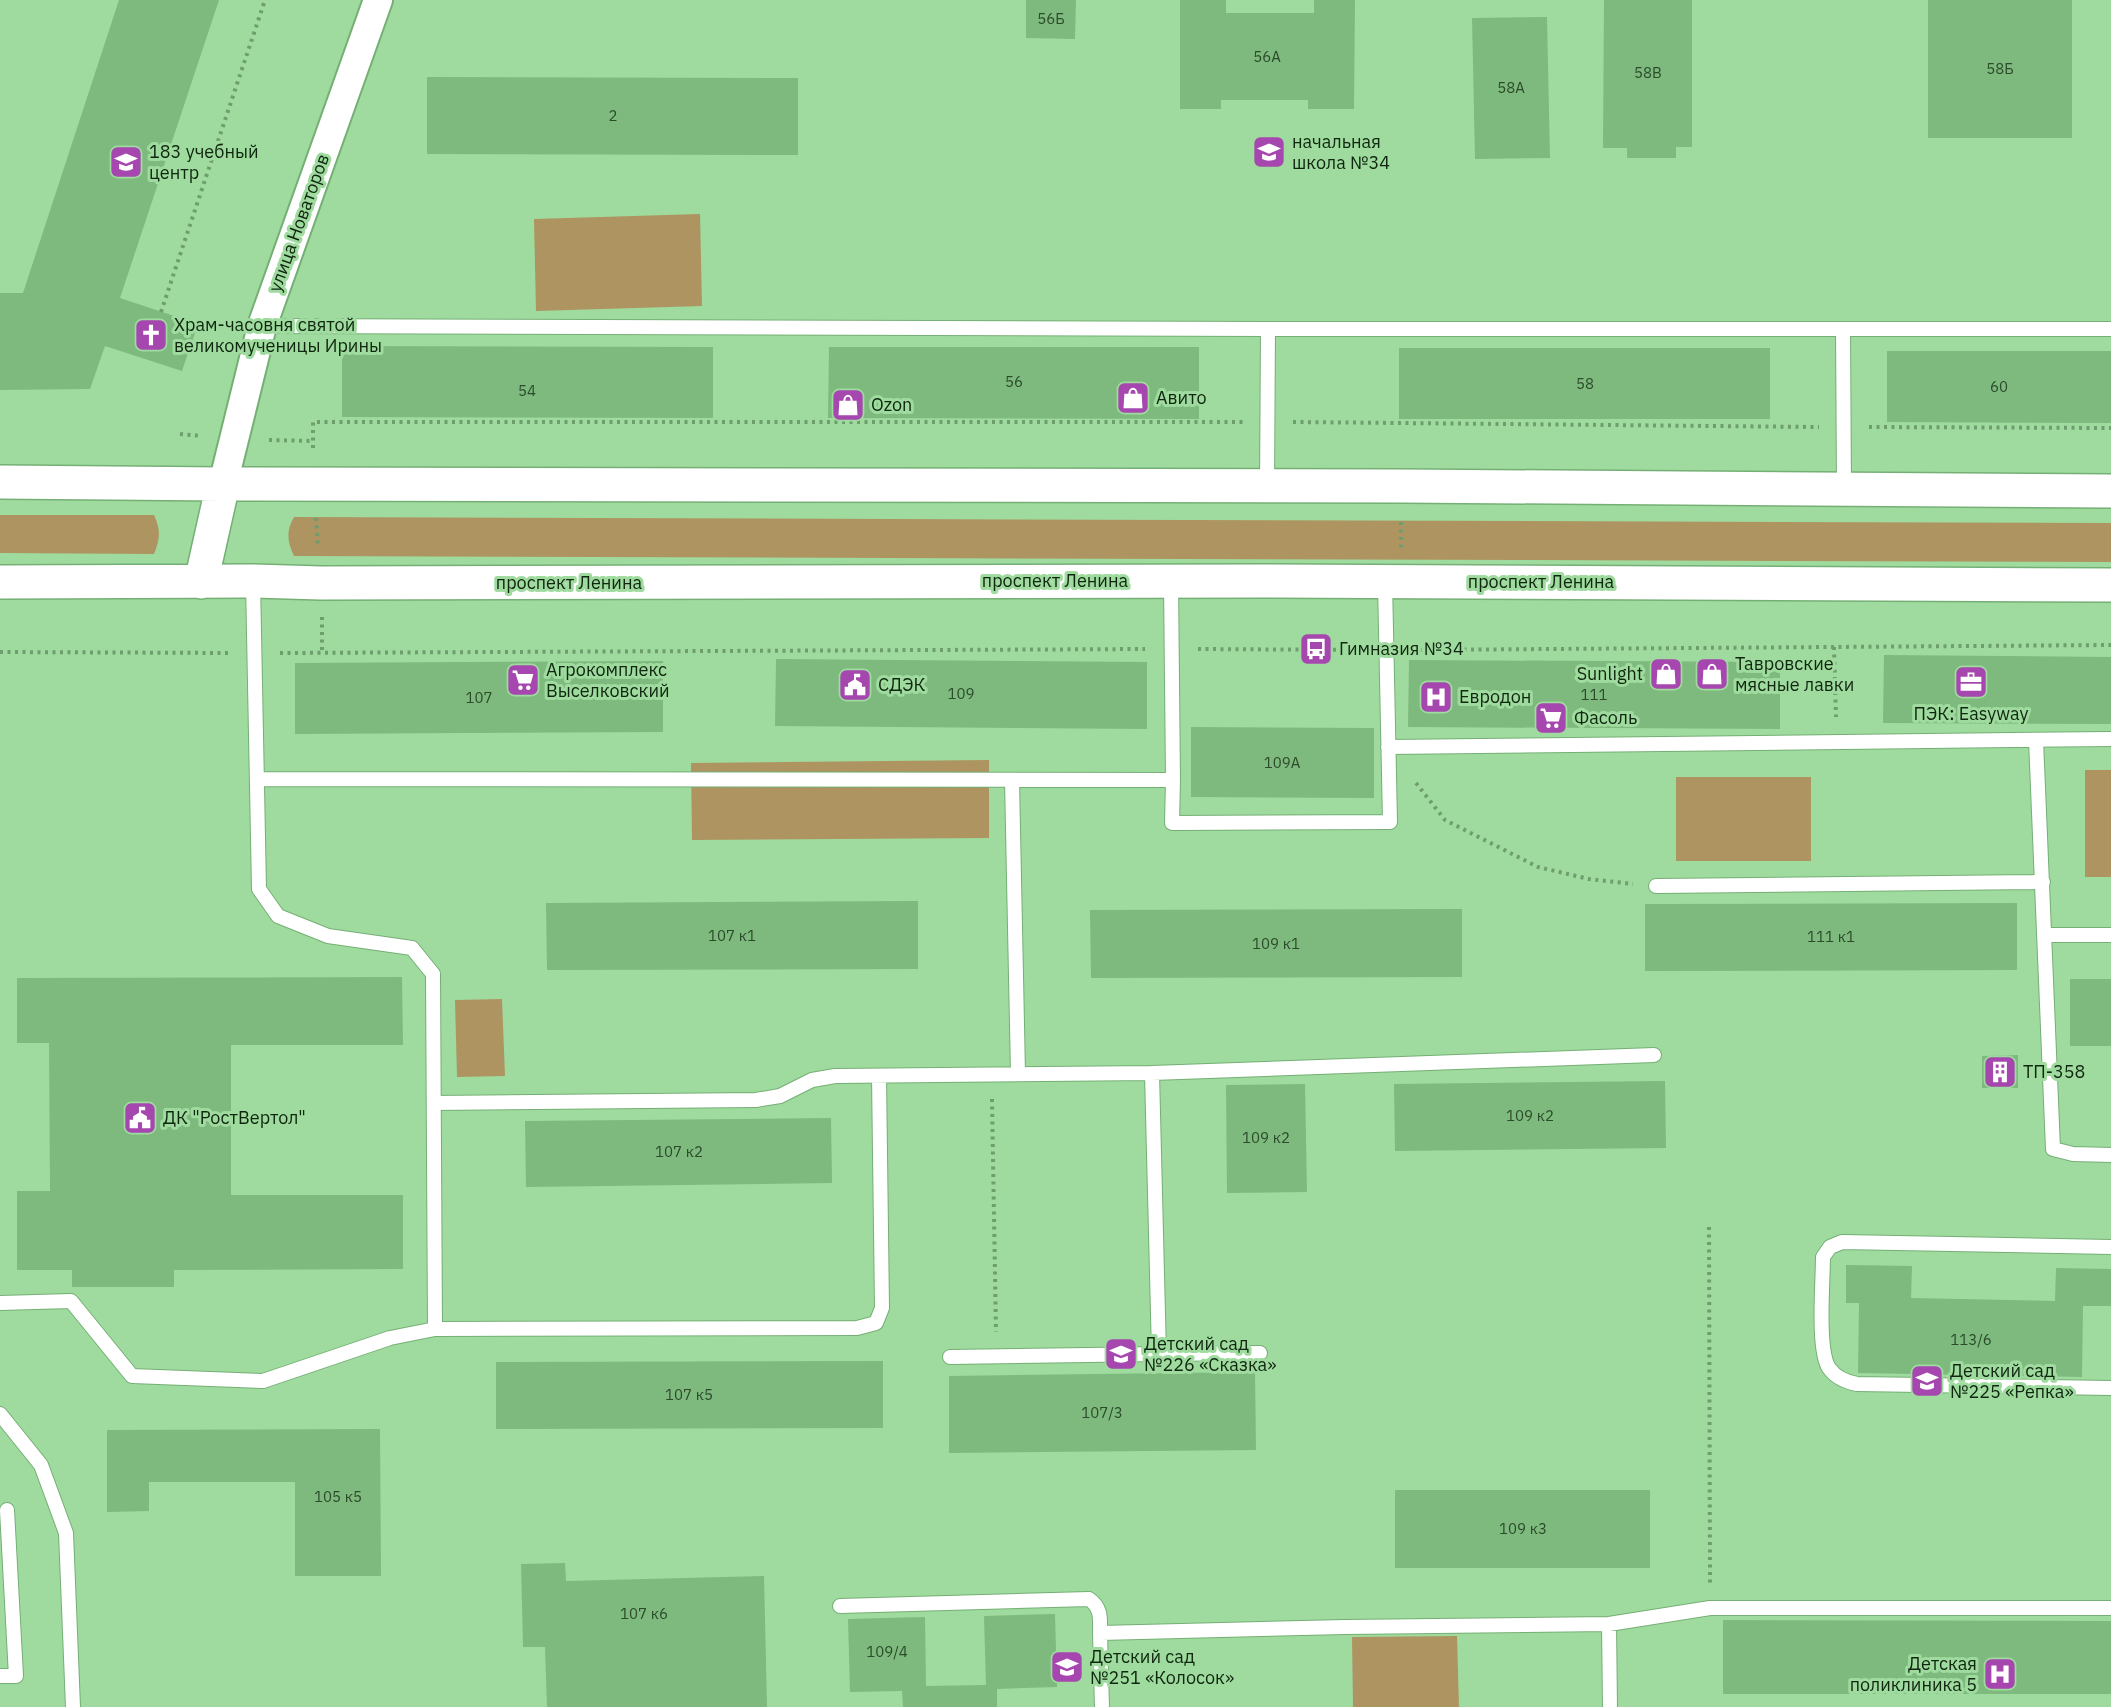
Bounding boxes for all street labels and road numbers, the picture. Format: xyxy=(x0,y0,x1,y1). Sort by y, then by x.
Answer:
street label: улица Новаторов xyxy=(263,151,334,295)
street label: проспект Ленина xyxy=(982,569,1129,592)
street label: проспект Ленина xyxy=(1468,570,1615,593)
street label: проспект Ленина xyxy=(496,571,643,594)

